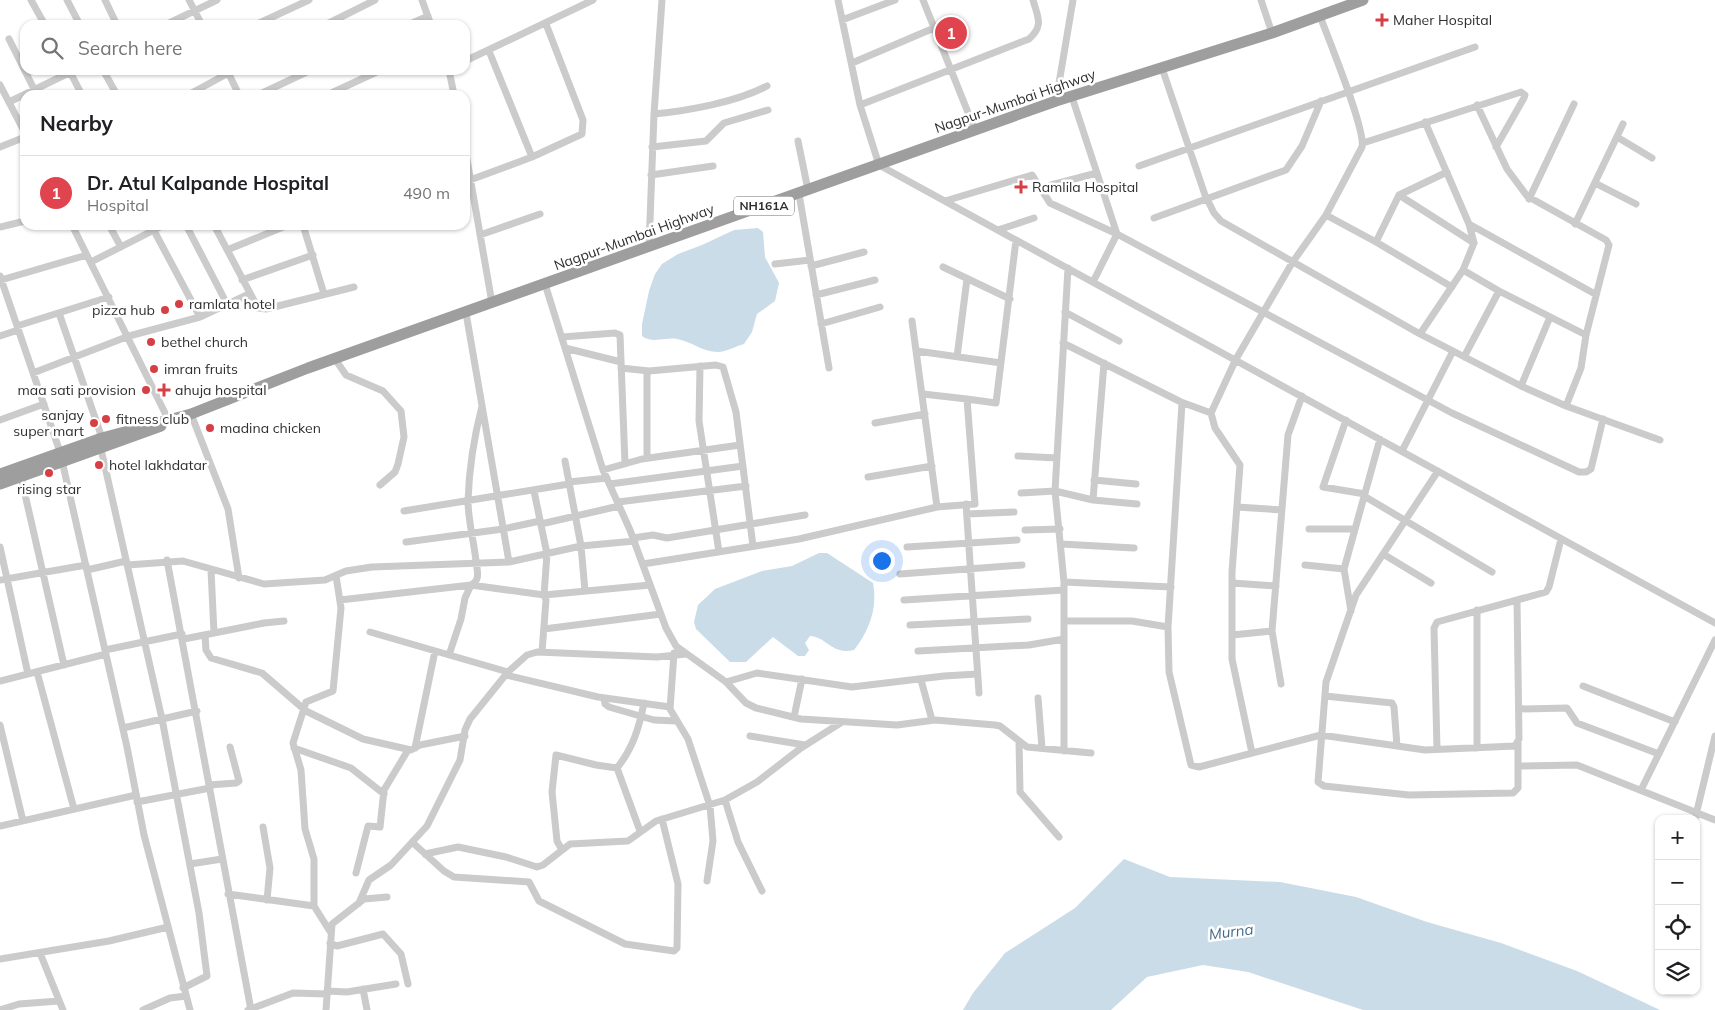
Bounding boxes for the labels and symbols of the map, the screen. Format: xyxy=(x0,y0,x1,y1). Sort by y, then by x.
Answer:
place label: Maher Hospital xyxy=(1393,11,1492,29)
marker: Maher Hospital xyxy=(1375,13,1389,27)
pin: 1 xyxy=(935,14,967,52)
street label: Nagpur-Mumbai Highway xyxy=(932,65,1098,137)
place label: Ramlila Hospital xyxy=(1032,178,1138,196)
marker: Ramlila Hospital xyxy=(1014,180,1028,194)
road number: NH161A xyxy=(734,197,794,216)
street label: Nagpur-Mumbai Highway xyxy=(551,199,717,274)
place label: ramlata hotel xyxy=(189,295,275,313)
marker: ramlata hotel xyxy=(173,298,185,310)
place label: pizza hub xyxy=(92,301,155,319)
marker: pizza hub xyxy=(159,304,171,316)
place label: bethel church xyxy=(161,333,248,351)
marker: bethel church xyxy=(145,336,157,348)
place label: imran fruits xyxy=(164,360,238,378)
marker: imran fruits xyxy=(148,363,160,375)
place label: maa sati provision xyxy=(18,381,136,399)
place label: ahuja hospital xyxy=(175,381,267,399)
marker: ahuja hospital xyxy=(157,383,171,397)
marker: maa sati provision xyxy=(140,384,152,396)
place label: sanjay super mart xyxy=(13,406,85,440)
place label: fitness club xyxy=(116,410,189,428)
marker: fitness club xyxy=(100,413,112,425)
marker: sanjay super mart xyxy=(88,417,100,429)
place label: madina chicken xyxy=(220,419,321,437)
marker: madina chicken xyxy=(204,422,216,434)
place label: hotel lakhdatar xyxy=(109,456,208,474)
marker: hotel lakhdatar xyxy=(93,459,105,471)
marker: rising star xyxy=(43,467,55,479)
place label: rising star xyxy=(17,480,82,498)
your location xyxy=(869,548,895,574)
water label: Murna xyxy=(1208,919,1254,944)

